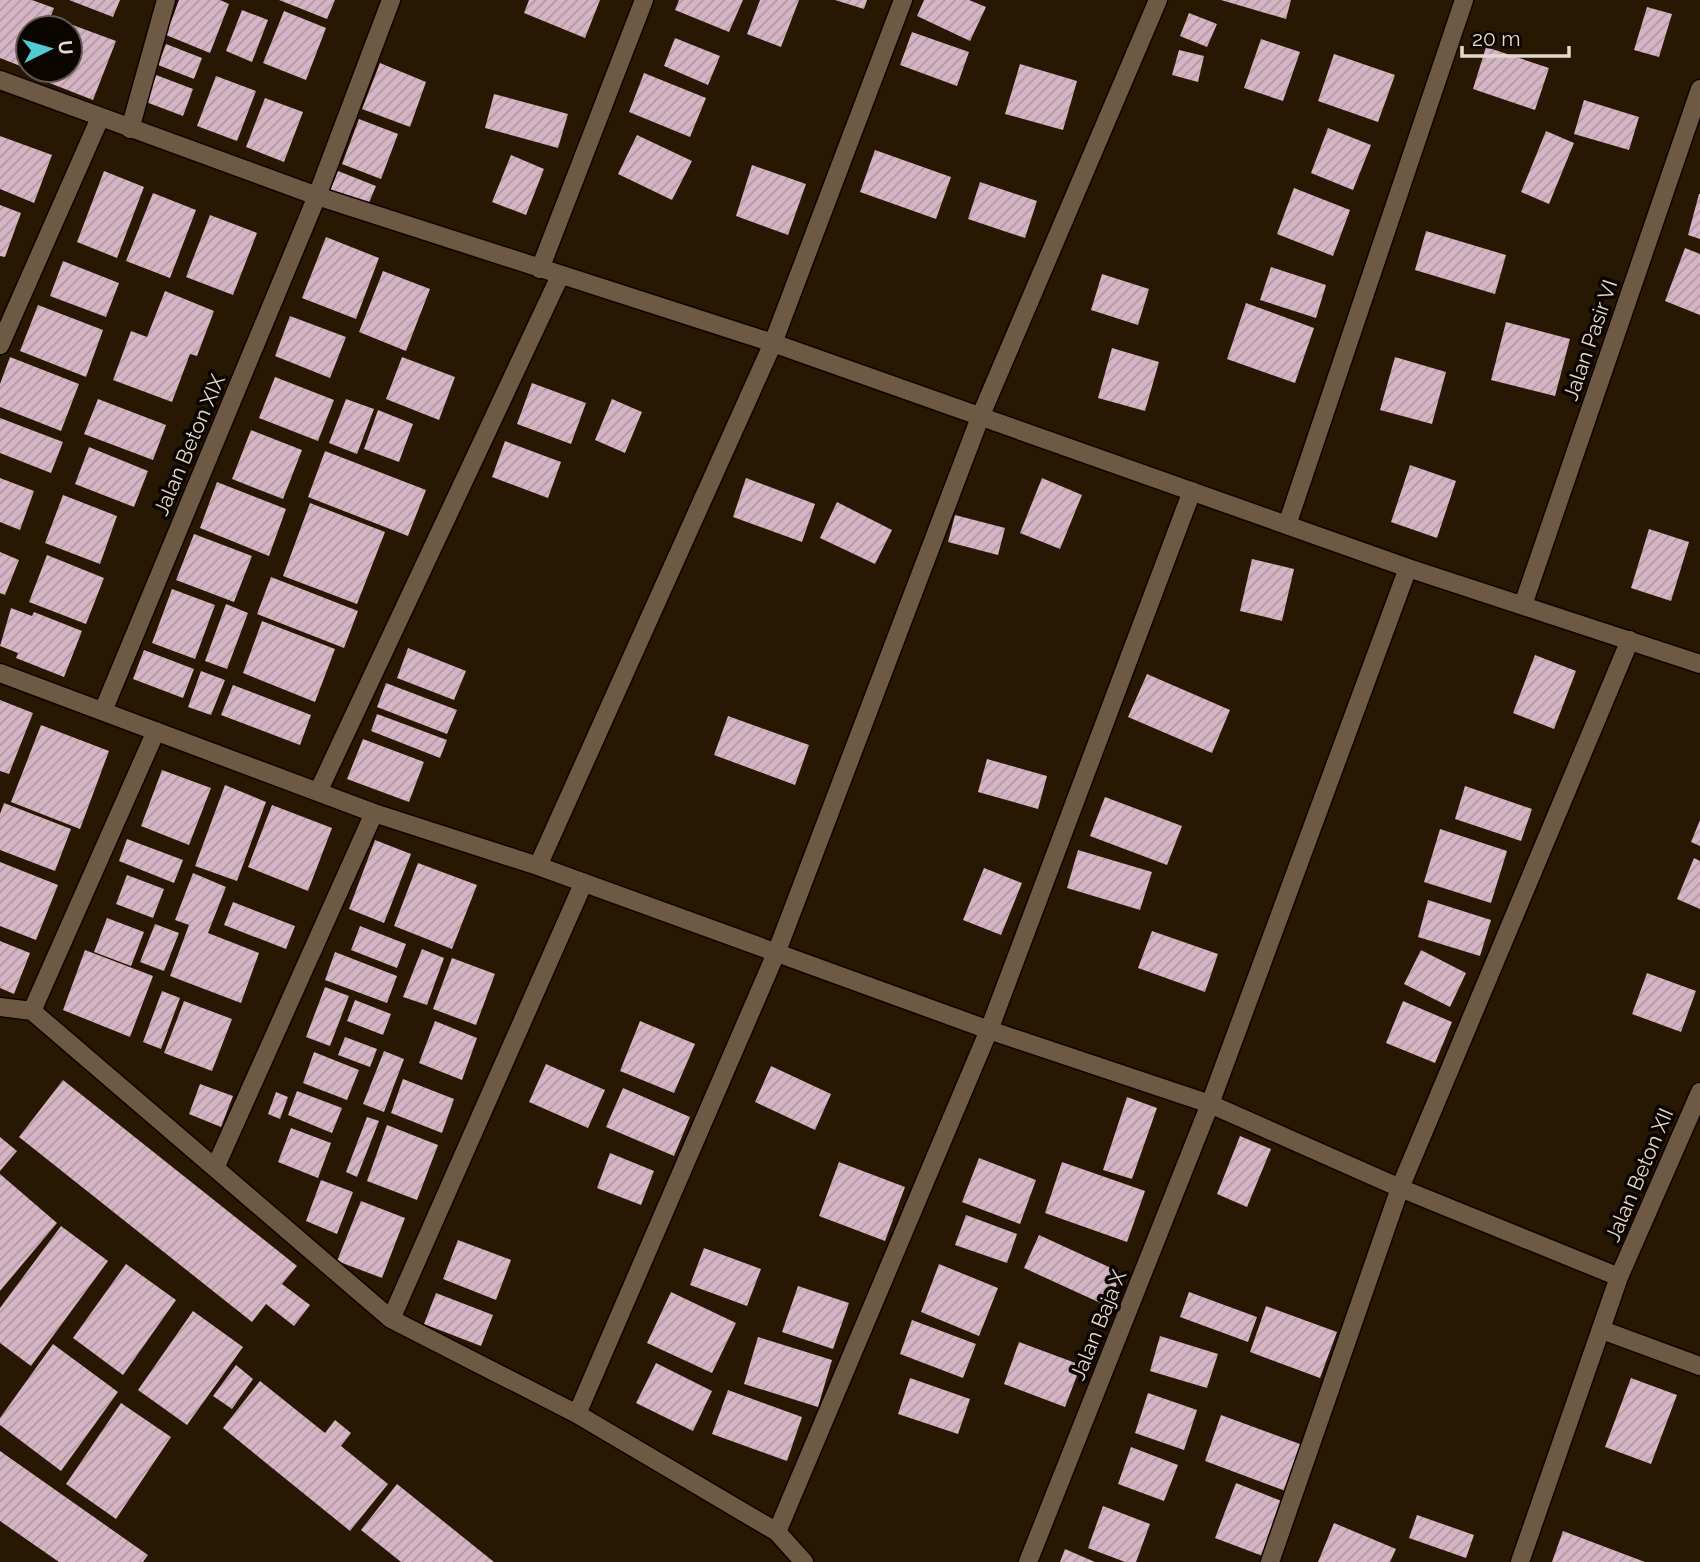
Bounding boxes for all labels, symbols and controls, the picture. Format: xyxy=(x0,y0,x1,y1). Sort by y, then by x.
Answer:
north arrow xyxy=(14,14,84,84)
scale bar xyxy=(1462,14,1569,58)
text: 20 m xyxy=(1472,26,1520,51)
text: U xyxy=(54,39,78,56)
street label: Jalan Pasir VI xyxy=(1558,276,1622,404)
street label: Jalan Beton XIX xyxy=(148,370,230,519)
street label: Jalan Beton XII xyxy=(1600,1104,1678,1246)
street label: Jalan Baja X xyxy=(1065,1266,1132,1384)

